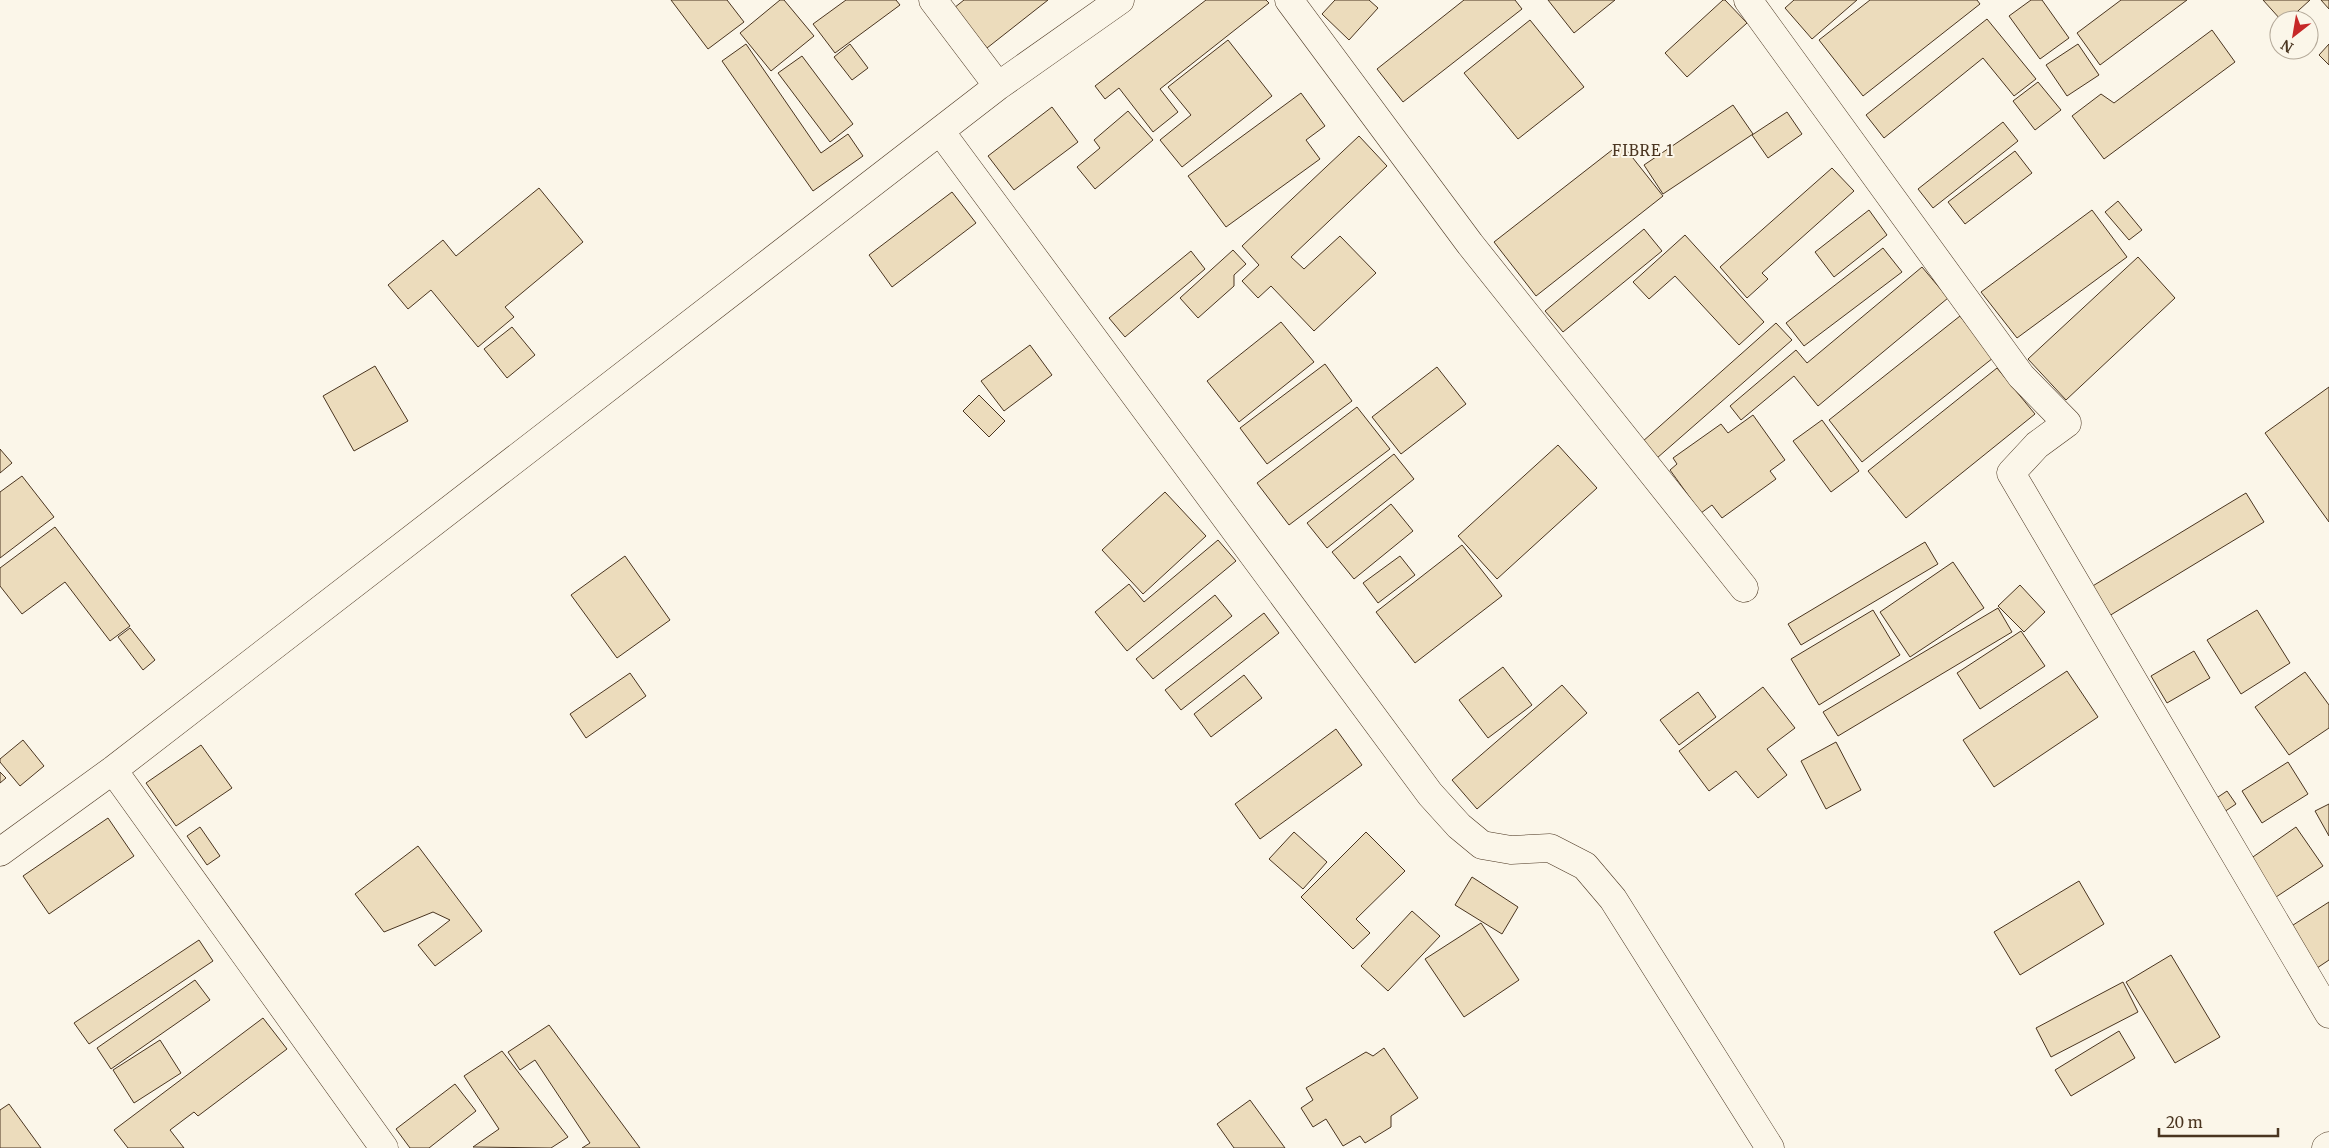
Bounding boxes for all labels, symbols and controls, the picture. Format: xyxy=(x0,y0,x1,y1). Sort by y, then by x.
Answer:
north arrow xyxy=(2269,10,2319,60)
text: N xyxy=(2278,36,2297,57)
district label: FIBRE 1 xyxy=(1612,141,1674,160)
scale bar xyxy=(2159,1106,2278,1138)
text: 20 m xyxy=(2166,1113,2203,1132)

